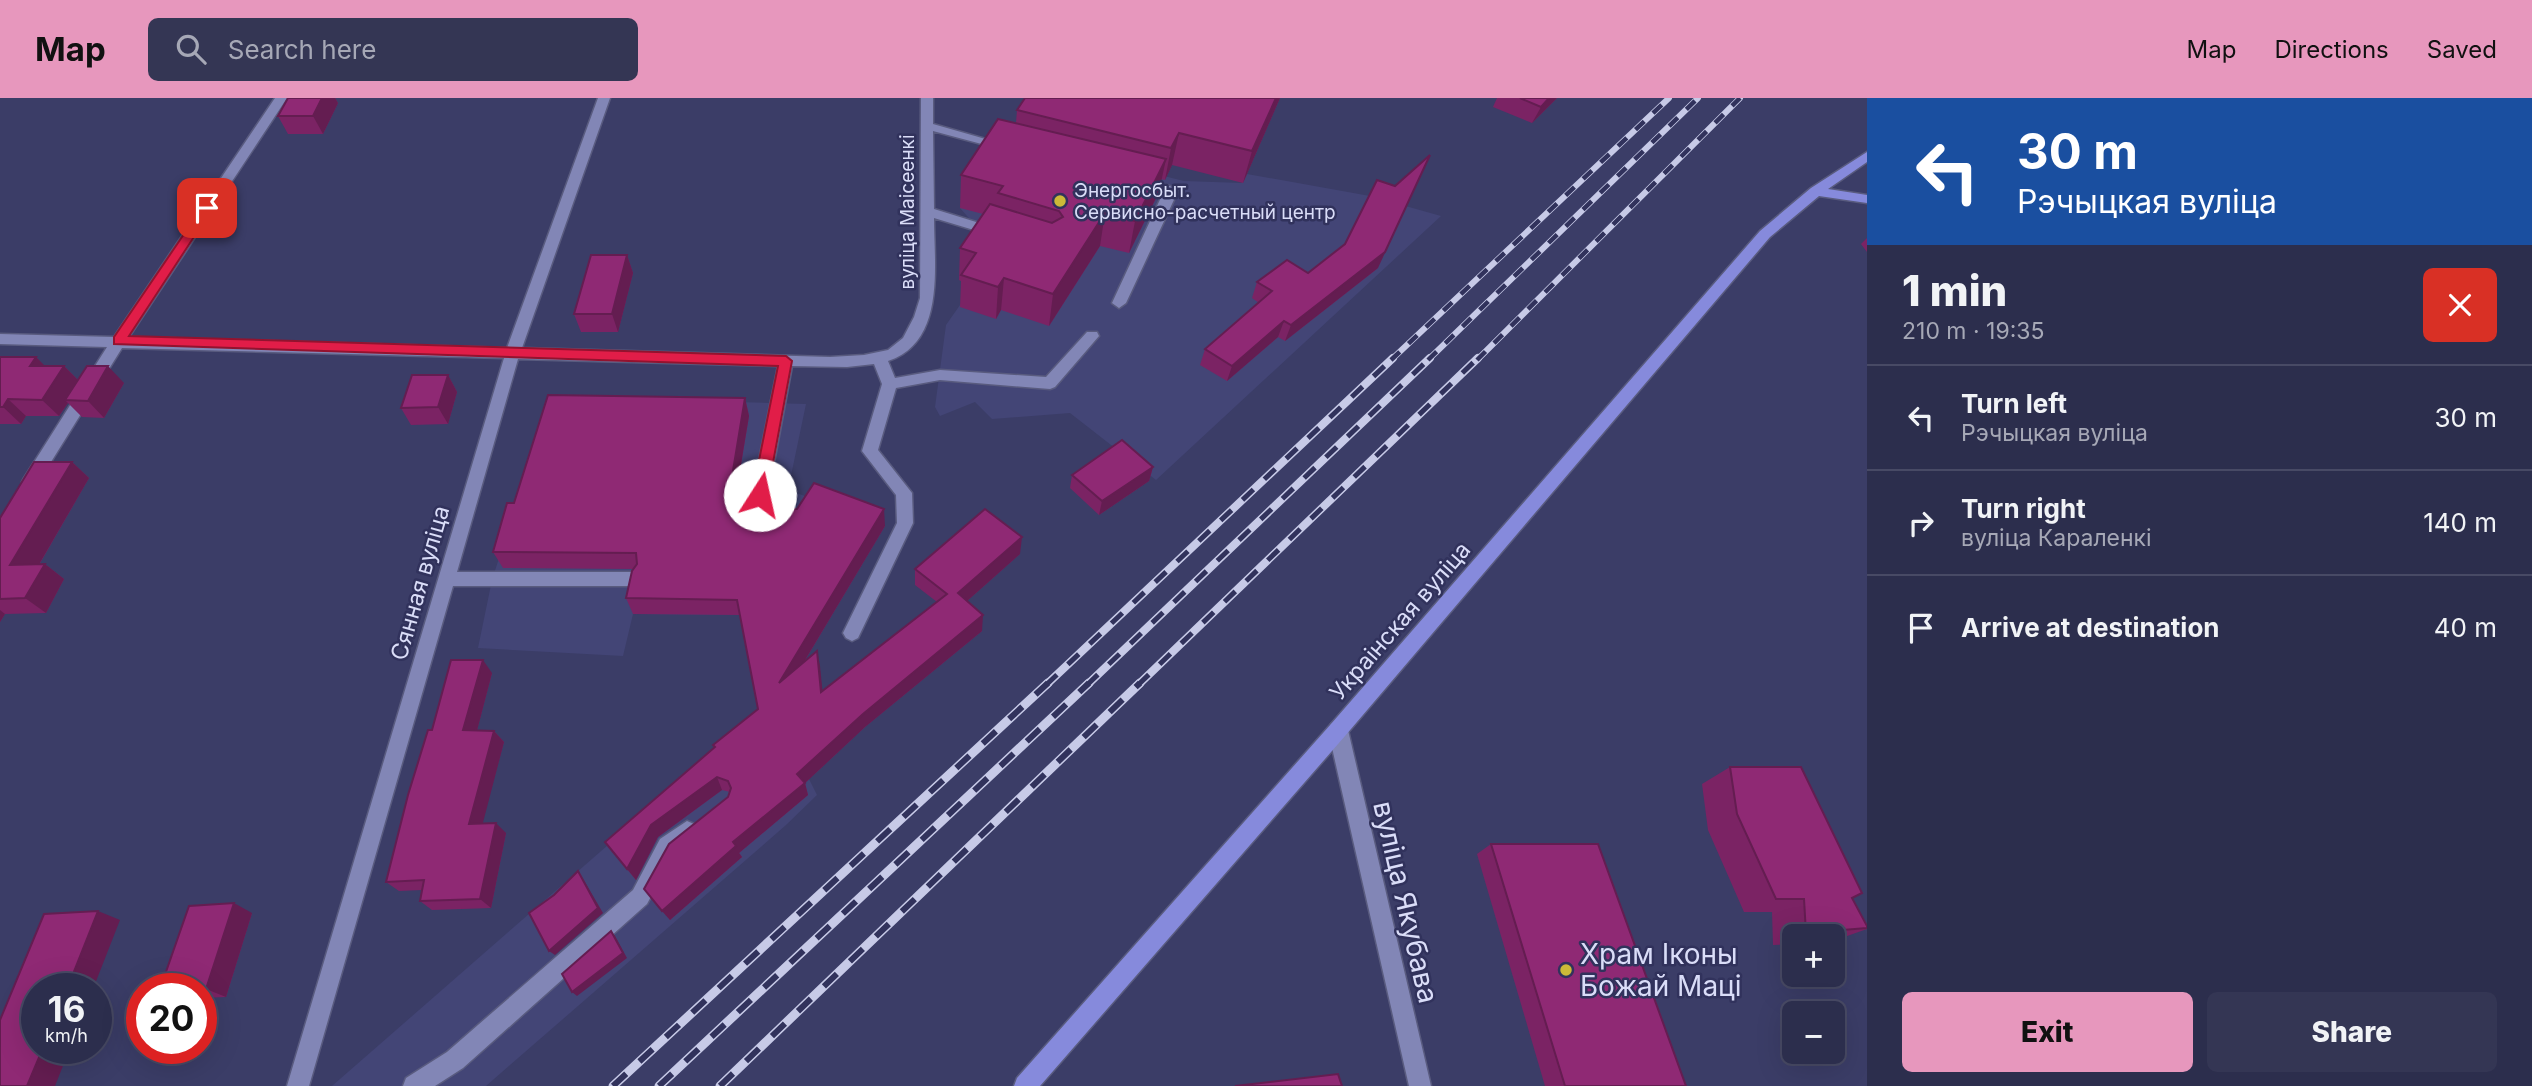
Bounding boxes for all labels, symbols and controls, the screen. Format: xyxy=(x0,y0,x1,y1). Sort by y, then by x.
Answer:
search box xyxy=(148,18,638,81)
text: Map xyxy=(35,29,106,69)
icon: search xyxy=(172,30,210,68)
text: Search here xyxy=(228,34,376,65)
text: Map xyxy=(2187,35,2236,64)
text: Directions xyxy=(2274,35,2389,64)
text: Saved xyxy=(2427,35,2497,64)
text: 30 m xyxy=(2017,122,2138,181)
icon: left xyxy=(1902,126,1993,217)
street label: вуліца Маісеенкі xyxy=(896,134,919,290)
pin xyxy=(177,178,237,238)
place label: Энергосбыт. Сервисно-расчетный центр xyxy=(1074,179,1336,224)
text: Рэчыцкая вуліца xyxy=(2017,182,2277,221)
icon: arrive xyxy=(188,189,226,227)
marker: Энергосбыт. Сервисно-расчетный центр xyxy=(1052,193,1068,209)
text: 1 min xyxy=(1902,265,2007,316)
button: close xyxy=(2423,268,2497,342)
text: 210 m · 19:35 xyxy=(1902,317,2045,345)
text: Turn left xyxy=(1961,388,2067,419)
icon: left xyxy=(1902,399,1940,437)
text: 30 m xyxy=(2434,402,2497,433)
text: Рэчыцкая вуліца xyxy=(1961,419,2148,447)
position arrow xyxy=(723,458,797,532)
text: Turn right xyxy=(1961,493,2086,524)
street label: Сянная вуліца xyxy=(385,503,455,663)
icon: right xyxy=(1902,504,1940,542)
text: 140 m xyxy=(2423,507,2497,538)
text: вуліца Караленкі xyxy=(1961,524,2152,552)
street label: Украінская вуліца xyxy=(1324,536,1476,706)
icon: arrive xyxy=(1902,609,1940,647)
text: Arrive at destination xyxy=(1961,612,2220,643)
text: 40 m xyxy=(2434,612,2497,643)
street label: вуліца Якубава xyxy=(1366,798,1446,1006)
map controls xyxy=(1782,924,1845,1064)
button: + xyxy=(1782,924,1845,987)
place label: Храм Іконы Божай Маці xyxy=(1580,937,1742,1003)
marker: Храм Іконы Божай Маці xyxy=(1558,962,1574,978)
speed limit sign: 20 xyxy=(126,973,217,1064)
text: 16 xyxy=(48,988,85,1030)
button: Exit xyxy=(1902,992,2193,1072)
button: Share xyxy=(2207,992,2497,1072)
button: − xyxy=(1782,1001,1845,1064)
text: km/h xyxy=(45,1025,88,1046)

